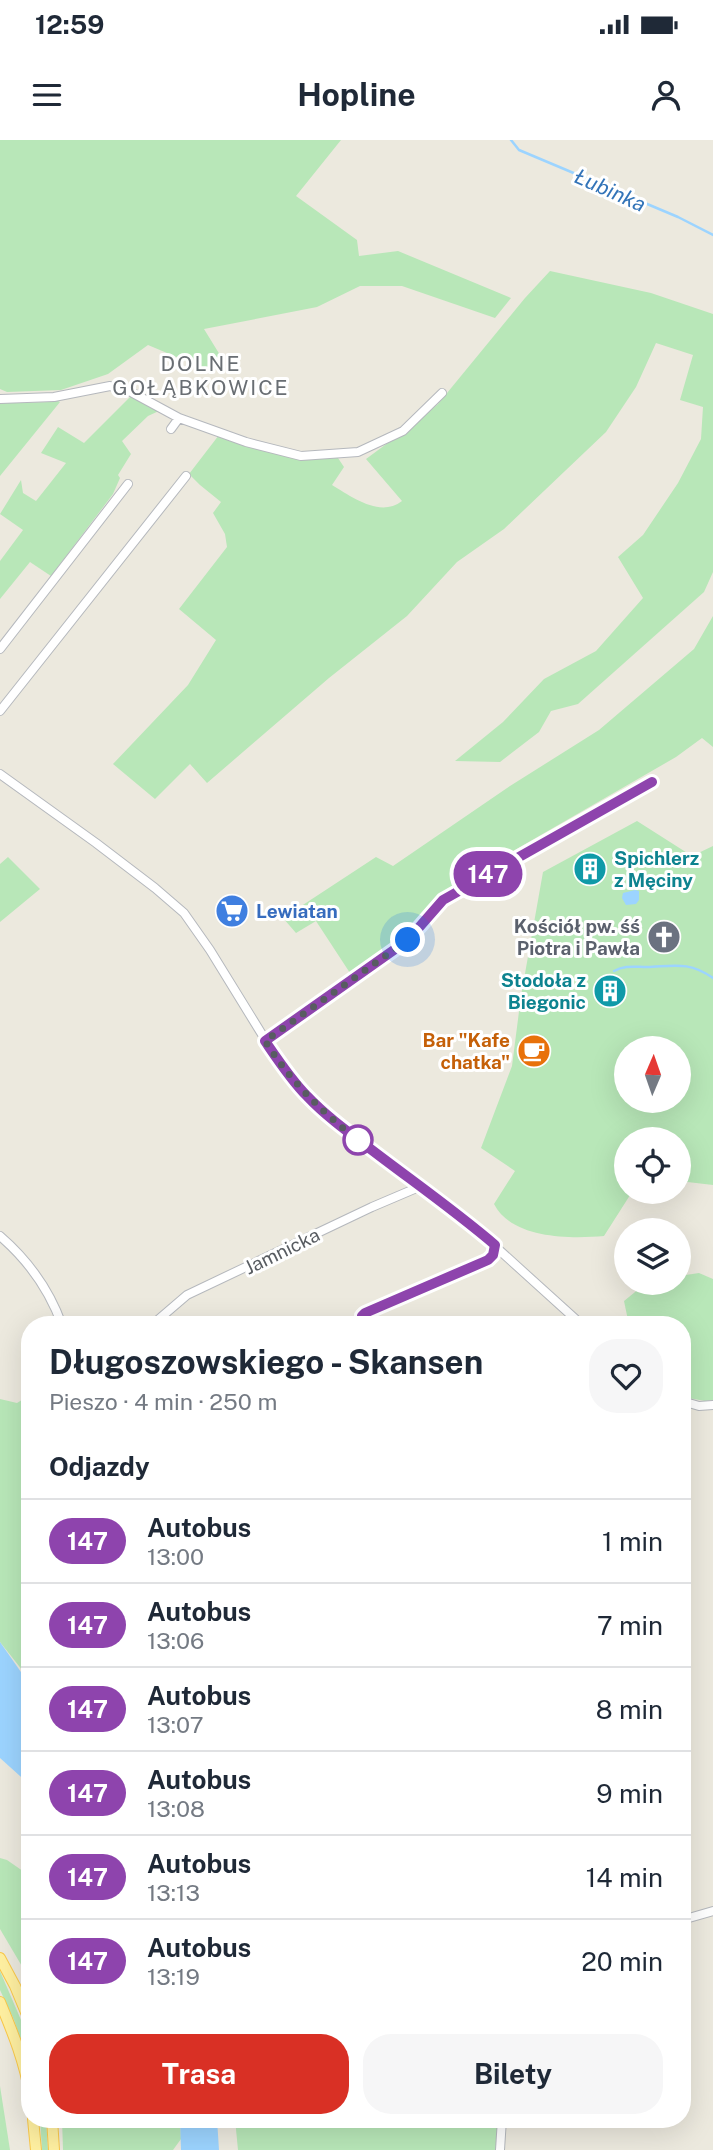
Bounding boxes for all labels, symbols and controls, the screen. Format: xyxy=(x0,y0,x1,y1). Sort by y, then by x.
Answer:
text: 12:59 xyxy=(35,9,104,40)
icon: menu xyxy=(28,76,66,114)
text: Hopline xyxy=(297,76,416,113)
icon: person xyxy=(647,76,685,114)
water label: Łubinka xyxy=(570,163,650,217)
district label: DOLNE GOŁĄBKOWICE xyxy=(112,351,290,400)
place label: Spichlerz z Męciny xyxy=(614,847,699,891)
building icon: Spichlerz z Męciny xyxy=(571,850,609,888)
line badge: 147 xyxy=(448,851,528,897)
text: 147 xyxy=(467,860,509,888)
supermarket icon: Lewiatan xyxy=(213,892,251,930)
place label: Lewiatan xyxy=(256,900,338,922)
place label: Kościół pw. śś Piotra i Pawła xyxy=(514,915,640,959)
church icon: Kościół pw. śś Piotra i Pawła xyxy=(645,918,683,956)
your location xyxy=(390,922,425,957)
place label: Stodoła z Biegonic xyxy=(501,969,586,1013)
building icon: Stodoła z Biegonic xyxy=(591,972,629,1010)
place label: Bar "Kafe chatka" xyxy=(423,1029,510,1073)
cafe icon: Bar "Kafe chatka" xyxy=(515,1032,553,1070)
north arrow xyxy=(614,1036,691,1113)
map controls xyxy=(614,1036,691,1295)
unlabelled marker xyxy=(343,1125,373,1155)
button: locate xyxy=(614,1127,691,1204)
button: layers xyxy=(614,1218,691,1295)
street label: Jamnicka xyxy=(241,1223,323,1279)
button: heart xyxy=(589,1339,663,1413)
text: Długoszowskiego - Skansen xyxy=(49,1343,483,1381)
text: Pieszo · 4 min · 250 m xyxy=(49,1388,277,1415)
text: Odjazdy xyxy=(49,1451,150,1482)
text: Autobus xyxy=(147,1512,251,1543)
text: 1 min xyxy=(602,1526,663,1557)
text: 147 xyxy=(67,1527,108,1555)
text: 13:00 xyxy=(147,1543,204,1570)
text: Autobus xyxy=(147,1596,251,1627)
text: 7 min xyxy=(597,1610,663,1641)
text: 147 xyxy=(67,1611,108,1639)
text: 13:06 xyxy=(147,1627,204,1654)
text: Autobus xyxy=(147,1680,251,1711)
text: 8 min xyxy=(596,1694,663,1725)
text: 147 xyxy=(67,1695,108,1723)
text: 13:07 xyxy=(147,1711,204,1738)
text: Autobus xyxy=(147,1764,251,1795)
text: 9 min xyxy=(596,1778,663,1809)
text: 147 xyxy=(67,1779,108,1807)
text: 13:08 xyxy=(147,1795,205,1822)
text: Autobus xyxy=(147,1848,251,1879)
text: 14 min xyxy=(586,1862,663,1893)
text: 147 xyxy=(67,1863,108,1891)
text: 13:13 xyxy=(147,1879,200,1906)
text: Autobus xyxy=(147,1932,251,1963)
text: 20 min xyxy=(581,1946,663,1977)
text: 147 xyxy=(67,1947,108,1975)
text: 13:19 xyxy=(147,1963,200,1990)
button: Trasa xyxy=(49,2034,349,2114)
button: Bilety xyxy=(363,2034,663,2114)

